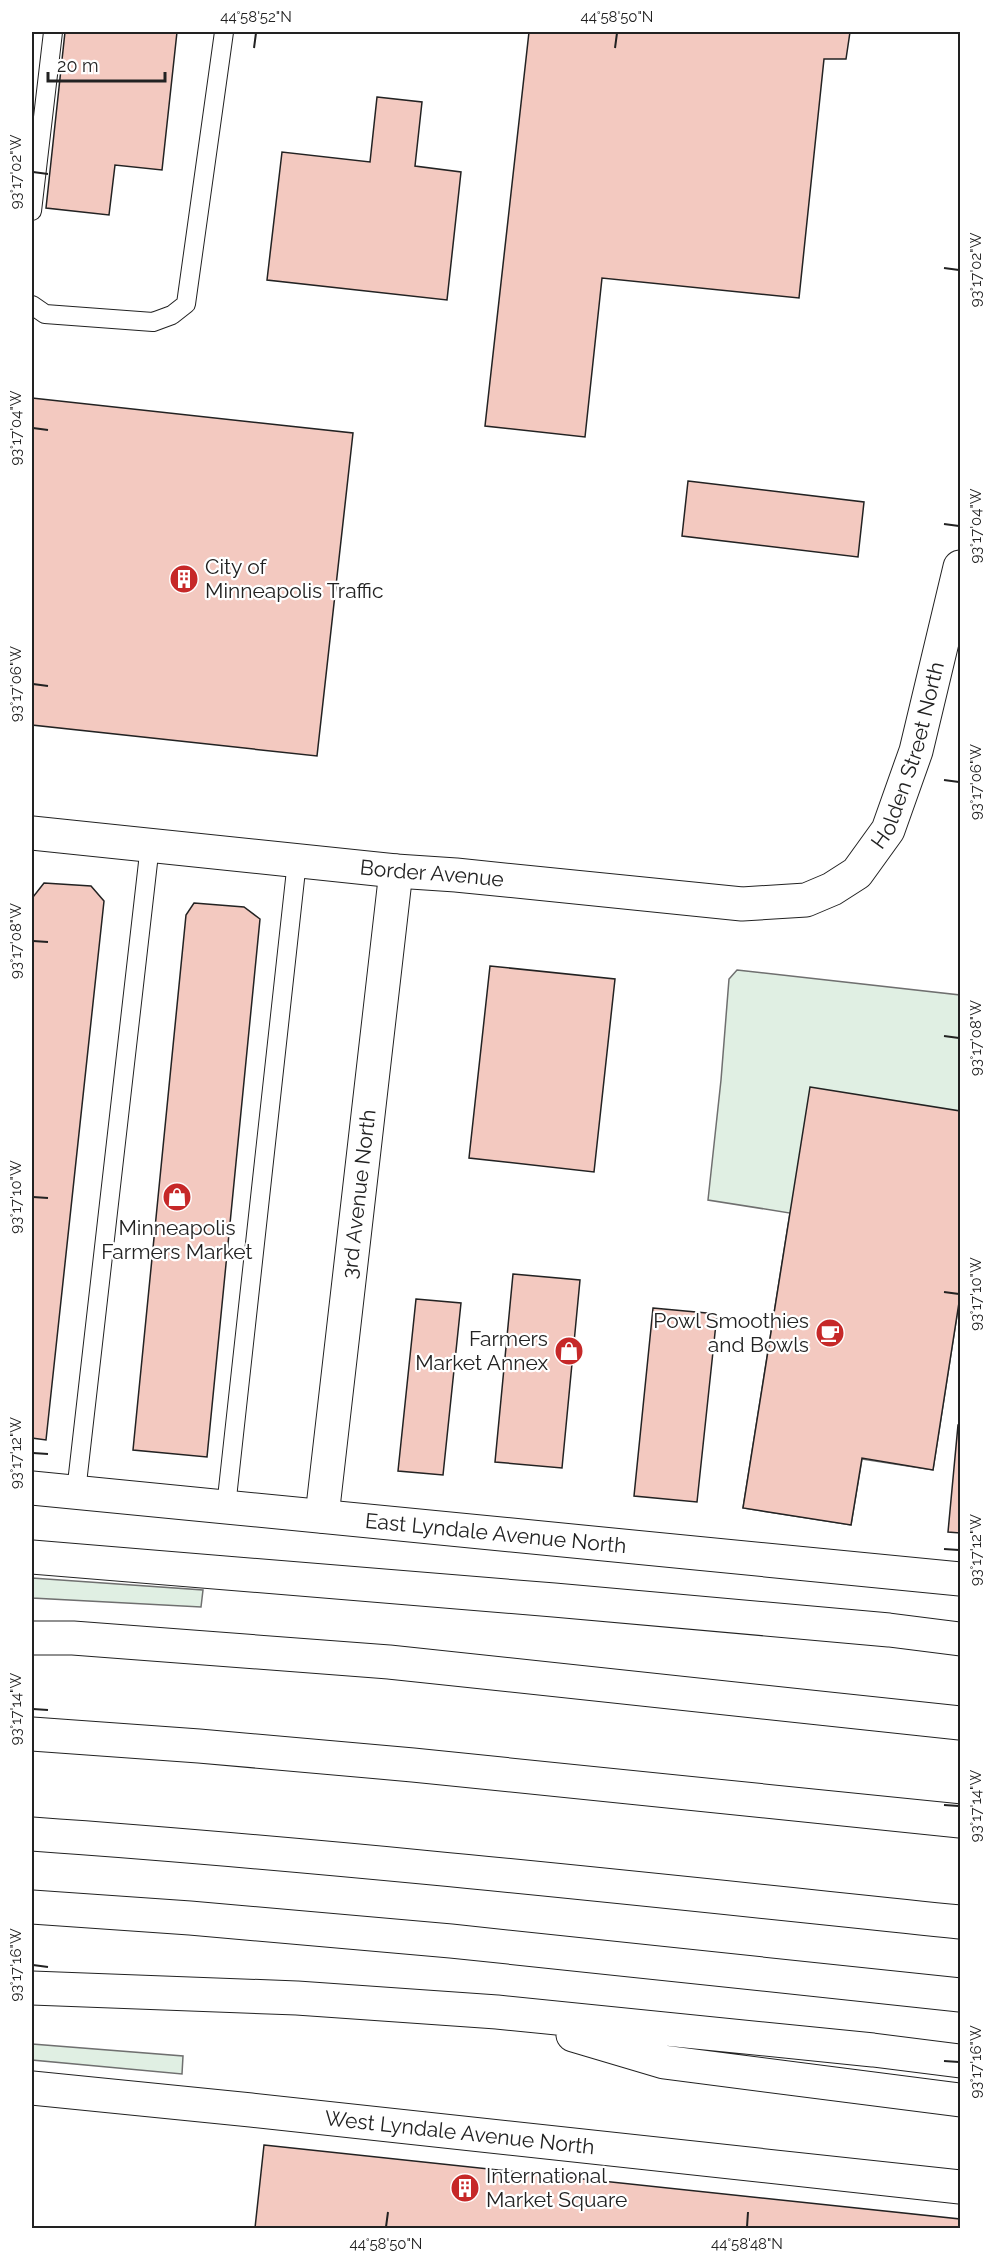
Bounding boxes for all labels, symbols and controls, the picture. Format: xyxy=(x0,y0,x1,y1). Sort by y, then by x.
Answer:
text: 44°58'52"N xyxy=(220,8,292,26)
text: 44°58'50"N xyxy=(581,8,653,26)
scale bar xyxy=(48,45,165,83)
text: 20 m xyxy=(57,55,99,76)
text: 93°17'02"W xyxy=(7,134,25,209)
text: 93°17'02"W xyxy=(967,232,985,307)
text: 93°17'04"W xyxy=(7,390,25,466)
text: 93°17'04"W xyxy=(967,488,985,564)
place label: City of Minneapolis Traffic xyxy=(205,554,383,603)
building icon: City of Minneapolis Traffic xyxy=(168,563,200,595)
text: 93°17'06"W xyxy=(7,646,25,722)
street label: Holden Street North xyxy=(866,659,949,854)
text: 93°17'06"W xyxy=(967,744,985,820)
street label: Border Avenue xyxy=(359,854,505,892)
text: 93°17'08"W xyxy=(7,903,25,979)
text: 93°17'08"W xyxy=(967,1000,985,1076)
street label: 3rd Avenue North xyxy=(336,1108,381,1280)
text: 93°17'10"W xyxy=(7,1160,25,1234)
shop icon: Minneapolis Farmers Market xyxy=(161,1181,193,1213)
place label: Minneapolis Farmers Market xyxy=(101,1215,253,1264)
text: 93°17'10"W xyxy=(967,1257,985,1331)
place label: Powl Smoothies and Bowls xyxy=(653,1308,809,1357)
cafe icon: Powl Smoothies and Bowls xyxy=(814,1317,846,1349)
place label: Farmers Market Annex xyxy=(415,1326,548,1375)
shop icon: Farmers Market Annex xyxy=(553,1335,585,1367)
text: 93°17'12"W xyxy=(7,1417,25,1489)
street label: East Lyndale Avenue North xyxy=(364,1508,628,1558)
text: 93°17'12"W xyxy=(967,1514,985,1586)
text: 93°17'14"W xyxy=(7,1673,25,1745)
text: 93°17'14"W xyxy=(967,1770,985,1842)
text: 93°17'16"W xyxy=(7,1928,25,2002)
text: 93°17'16"W xyxy=(967,2025,985,2099)
street label: West Lyndale Avenue North xyxy=(324,2105,596,2159)
place label: International Market Square xyxy=(486,2163,627,2212)
building icon: International Market Square xyxy=(449,2172,481,2204)
text: 44°58'50"N xyxy=(350,2235,422,2253)
text: 44°58'48"N xyxy=(711,2235,783,2253)

